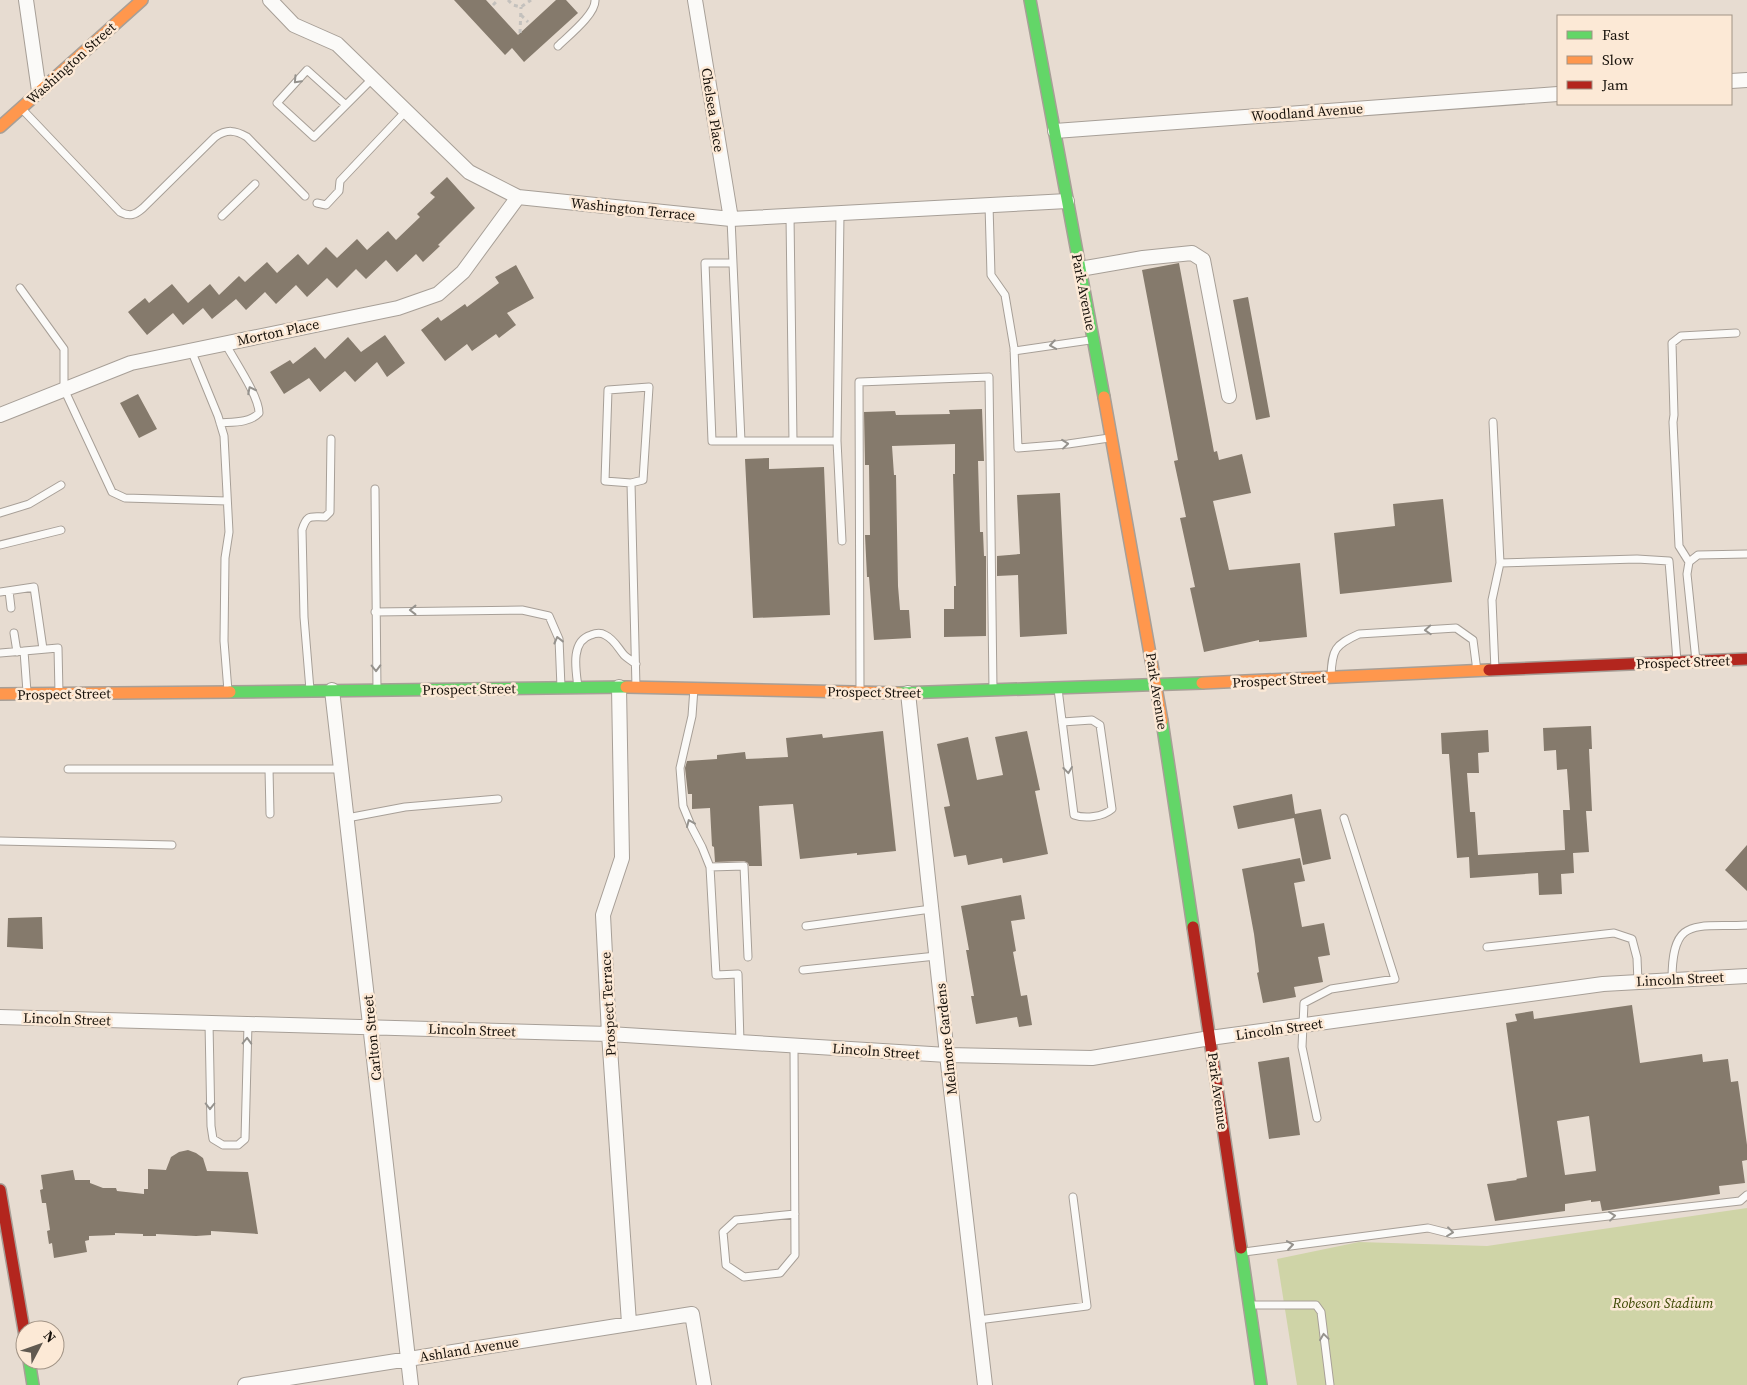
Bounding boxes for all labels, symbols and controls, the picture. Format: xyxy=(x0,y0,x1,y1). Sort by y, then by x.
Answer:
legend xyxy=(1557,15,1732,105)
street label: Washington Street xyxy=(22,17,120,109)
text: Fast xyxy=(1602,24,1629,45)
text: Slow xyxy=(1602,49,1634,70)
street label: Chelsea Place xyxy=(696,66,730,154)
text: Jam xyxy=(1601,74,1629,95)
one-way arrow xyxy=(294,75,303,84)
street label: Woodland Avenue xyxy=(1250,98,1364,126)
street label: Washington Terrace xyxy=(570,193,696,225)
street label: Park Avenue xyxy=(1067,252,1101,332)
street label: Morton Place xyxy=(235,314,321,350)
one-way arrow xyxy=(1049,340,1058,350)
one-way arrow xyxy=(247,386,257,395)
one-way arrow xyxy=(1061,439,1069,450)
one-way arrow xyxy=(408,605,416,615)
one-way arrow xyxy=(1424,624,1432,635)
one-way arrow xyxy=(553,635,564,644)
street label: Prospect Street xyxy=(1636,650,1731,674)
street label: Park Avenue xyxy=(1141,651,1173,731)
one-way arrow xyxy=(371,665,381,673)
street label: Prospect Street xyxy=(1232,668,1327,692)
street label: Prospect Street xyxy=(422,678,516,700)
street label: Prospect Street xyxy=(827,681,921,703)
street label: Prospect Street xyxy=(17,683,111,705)
one-way arrow xyxy=(1062,767,1073,775)
one-way arrow xyxy=(686,819,696,828)
street label: Prospect Terrace xyxy=(595,951,621,1057)
street label: Lincoln Street xyxy=(1636,967,1725,991)
street label: Melmore Gardens xyxy=(930,982,962,1096)
street label: Carlton Street xyxy=(358,994,386,1082)
street label: Lincoln Street xyxy=(23,1007,112,1031)
street label: Lincoln Street xyxy=(1234,1013,1324,1045)
street label: Lincoln Street xyxy=(428,1018,517,1042)
one-way arrow xyxy=(242,1037,252,1045)
street label: Lincoln Street xyxy=(832,1038,921,1064)
street label: Park Avenue xyxy=(1203,1051,1233,1131)
one-way arrow xyxy=(205,1102,215,1110)
one-way arrow xyxy=(1608,1211,1616,1222)
one-way arrow xyxy=(1447,1226,1455,1237)
one-way arrow xyxy=(1286,1240,1294,1251)
park label: Robeson Stadium xyxy=(1612,1293,1714,1313)
north arrow xyxy=(15,1320,65,1370)
text: N xyxy=(39,1326,61,1347)
street label: Ashland Avenue xyxy=(418,1331,520,1367)
one-way arrow xyxy=(1319,1332,1330,1340)

